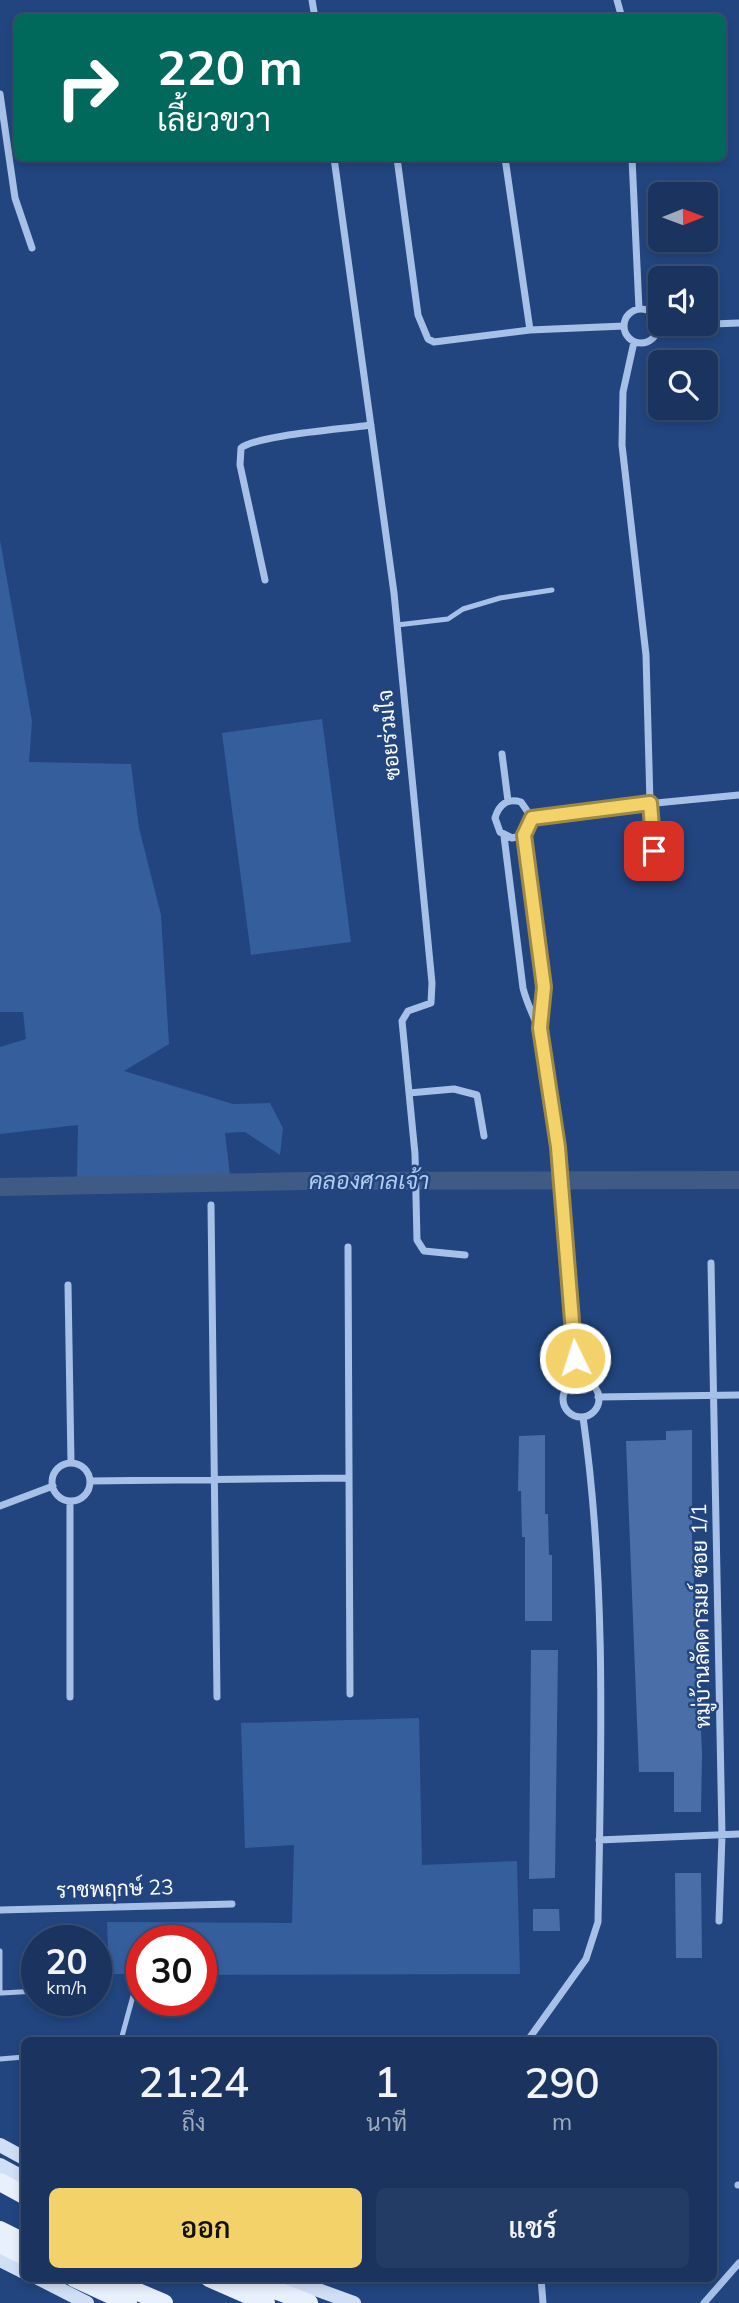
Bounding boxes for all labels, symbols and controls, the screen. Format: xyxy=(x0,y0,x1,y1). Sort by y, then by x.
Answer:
text: 220 m xyxy=(157,36,303,97)
icon: right xyxy=(42,42,133,133)
text: เลี้ยวขวา xyxy=(157,99,271,139)
north arrow xyxy=(648,182,718,252)
map controls xyxy=(648,182,718,420)
button: sound xyxy=(648,266,718,336)
button: search xyxy=(648,350,718,420)
street label: ซอยร่วมใจ xyxy=(371,689,405,781)
pin xyxy=(624,821,684,881)
icon: arrive xyxy=(635,832,673,870)
water label: คลองศาลเจ้า xyxy=(309,1166,429,1195)
position arrow xyxy=(538,1321,612,1395)
street label: หมู่บ้านลัดดารมย์ ซอย 1/1 xyxy=(685,1503,718,1729)
street label: ราชพฤกษ์ 23 xyxy=(56,1873,174,1903)
speed limit sign: 30 xyxy=(126,1925,217,2016)
text: 20 xyxy=(45,1939,88,1983)
text: km/h xyxy=(46,1976,87,1999)
text: 21:24 xyxy=(138,2055,249,2108)
text: 1 xyxy=(374,2055,399,2108)
text: 290 xyxy=(524,2056,600,2109)
text: m xyxy=(552,2107,572,2136)
text: ถึง xyxy=(182,2108,205,2137)
text: นาที xyxy=(366,2108,407,2137)
button: ออก xyxy=(49,2188,362,2268)
button: แชร์ xyxy=(376,2188,689,2268)

